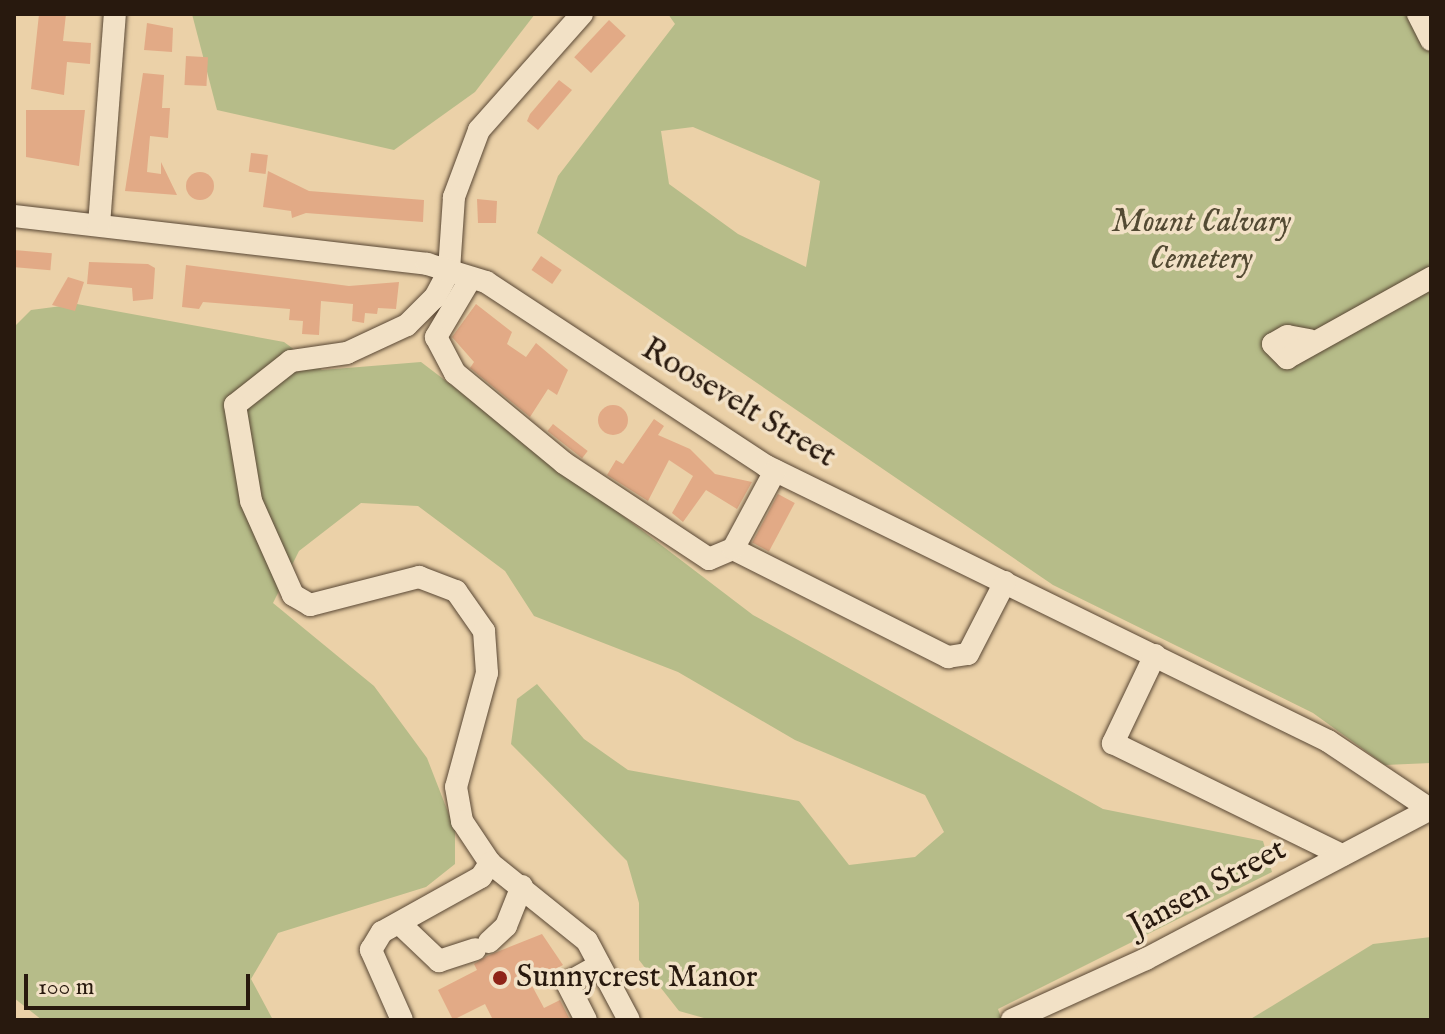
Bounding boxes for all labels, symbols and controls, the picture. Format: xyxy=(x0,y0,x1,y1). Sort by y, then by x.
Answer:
park label: Mount Calvary Cemetery xyxy=(1111,205,1291,280)
street label: Roosevelt Street xyxy=(634,331,842,477)
street label: Jansen Street xyxy=(1123,832,1293,946)
scale bar xyxy=(28,958,254,1008)
place label: Sunnycrest Manor xyxy=(516,959,757,997)
marker: Sunnycrest Manor xyxy=(491,969,509,987)
text: 100 m xyxy=(38,972,94,1003)

